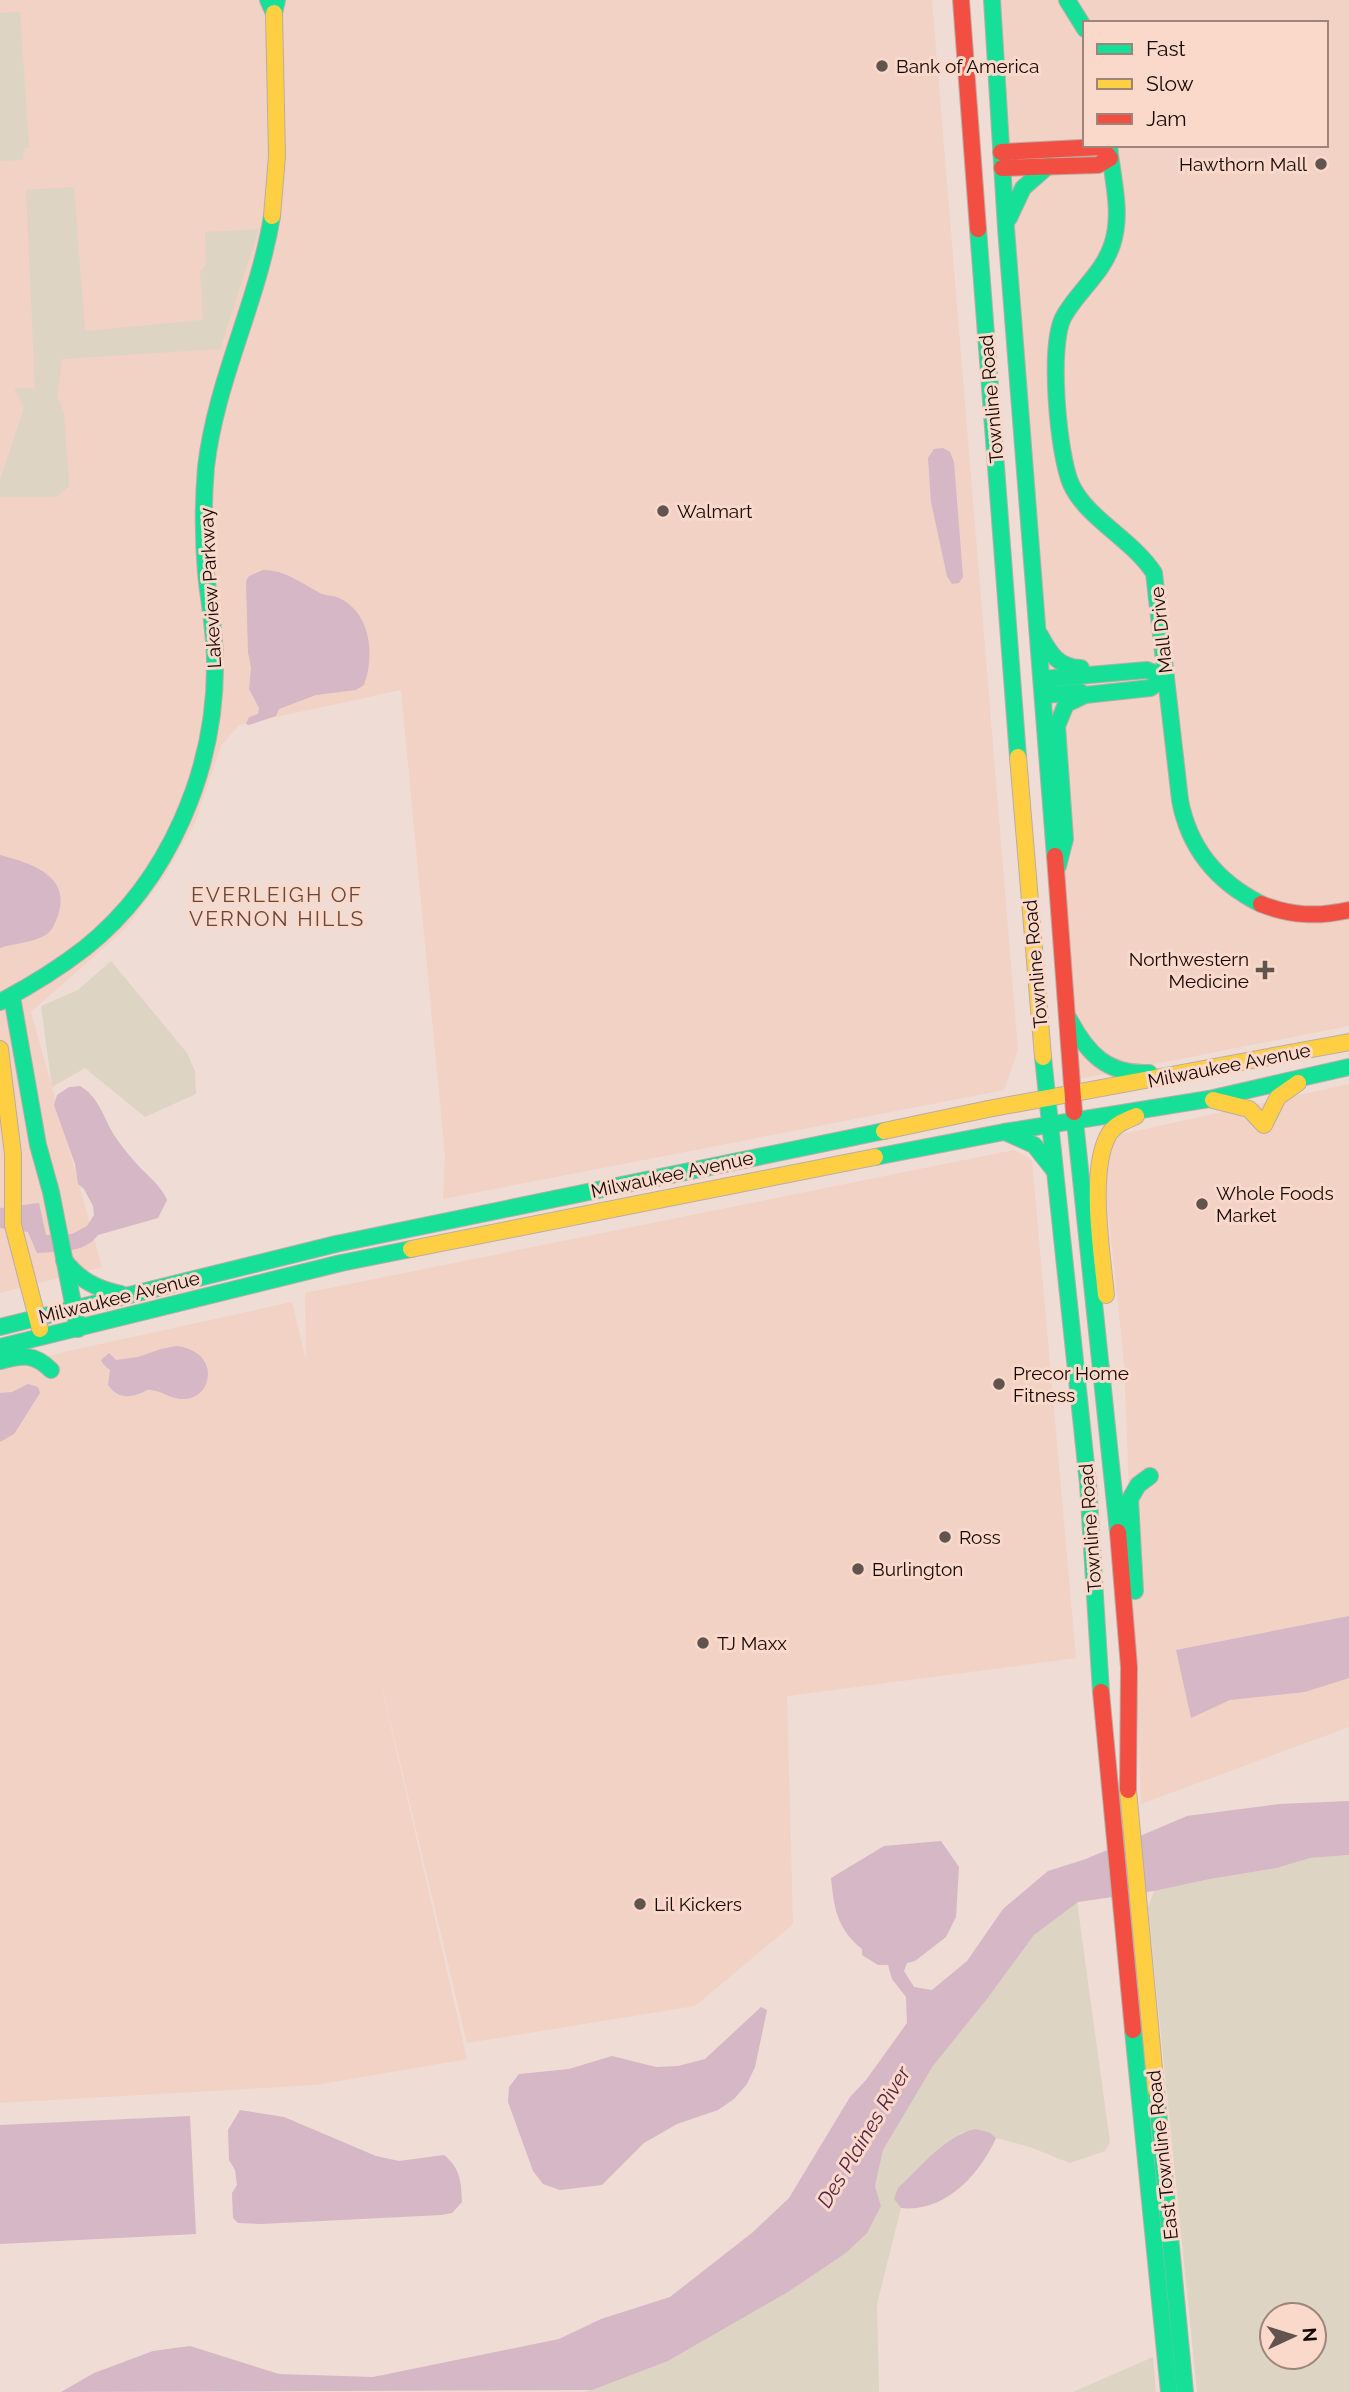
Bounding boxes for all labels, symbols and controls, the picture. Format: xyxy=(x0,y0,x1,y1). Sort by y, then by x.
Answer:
legend xyxy=(1083,21,1328,147)
text: Fast xyxy=(1146,36,1186,61)
place label: Bank of America xyxy=(896,55,1039,77)
marker: Bank of America xyxy=(874,58,890,74)
text: Slow xyxy=(1146,71,1194,96)
text: Jam xyxy=(1146,106,1187,131)
place label: Hawthorn Mall xyxy=(1179,153,1308,175)
marker: Hawthorn Mall xyxy=(1313,156,1329,172)
street label: Townline Road xyxy=(974,334,1008,464)
place label: Walmart xyxy=(677,500,753,522)
marker: Walmart xyxy=(655,503,671,519)
street label: Lakeview Parkway xyxy=(195,507,225,669)
street label: Mall Drive xyxy=(1146,586,1176,674)
district label: EVERLEIGH OF VERNON HILLS xyxy=(189,882,365,931)
street label: Townline Road xyxy=(1018,899,1052,1029)
place label: Northwestern Medicine xyxy=(1129,948,1249,992)
marker: Northwestern Medicine xyxy=(1255,960,1275,980)
street label: Milwaukee Avenue xyxy=(1146,1038,1312,1092)
street label: Milwaukee Avenue xyxy=(589,1146,755,1202)
place label: Whole Foods Market xyxy=(1216,1182,1334,1226)
marker: Whole Foods Market xyxy=(1194,1196,1210,1212)
street label: Milwaukee Avenue xyxy=(36,1266,202,1328)
place label: Precor Home Fitness xyxy=(1013,1362,1129,1406)
marker: Precor Home Fitness xyxy=(991,1376,1007,1392)
street label: Townline Road xyxy=(1075,1463,1105,1593)
place label: Ross xyxy=(959,1526,1001,1548)
marker: Ross xyxy=(937,1529,953,1545)
place label: Burlington xyxy=(872,1558,963,1580)
marker: Burlington xyxy=(850,1561,866,1577)
place label: TJ Maxx xyxy=(717,1632,787,1654)
marker: TJ Maxx xyxy=(695,1635,711,1651)
place label: Lil Kickers xyxy=(654,1893,742,1915)
marker: Lil Kickers xyxy=(632,1896,648,1912)
water label: Des Plaines River xyxy=(812,2061,916,2212)
street label: East Townline Road xyxy=(1142,2069,1182,2241)
north arrow xyxy=(1258,2301,1328,2371)
text: N xyxy=(1298,2327,1321,2343)

